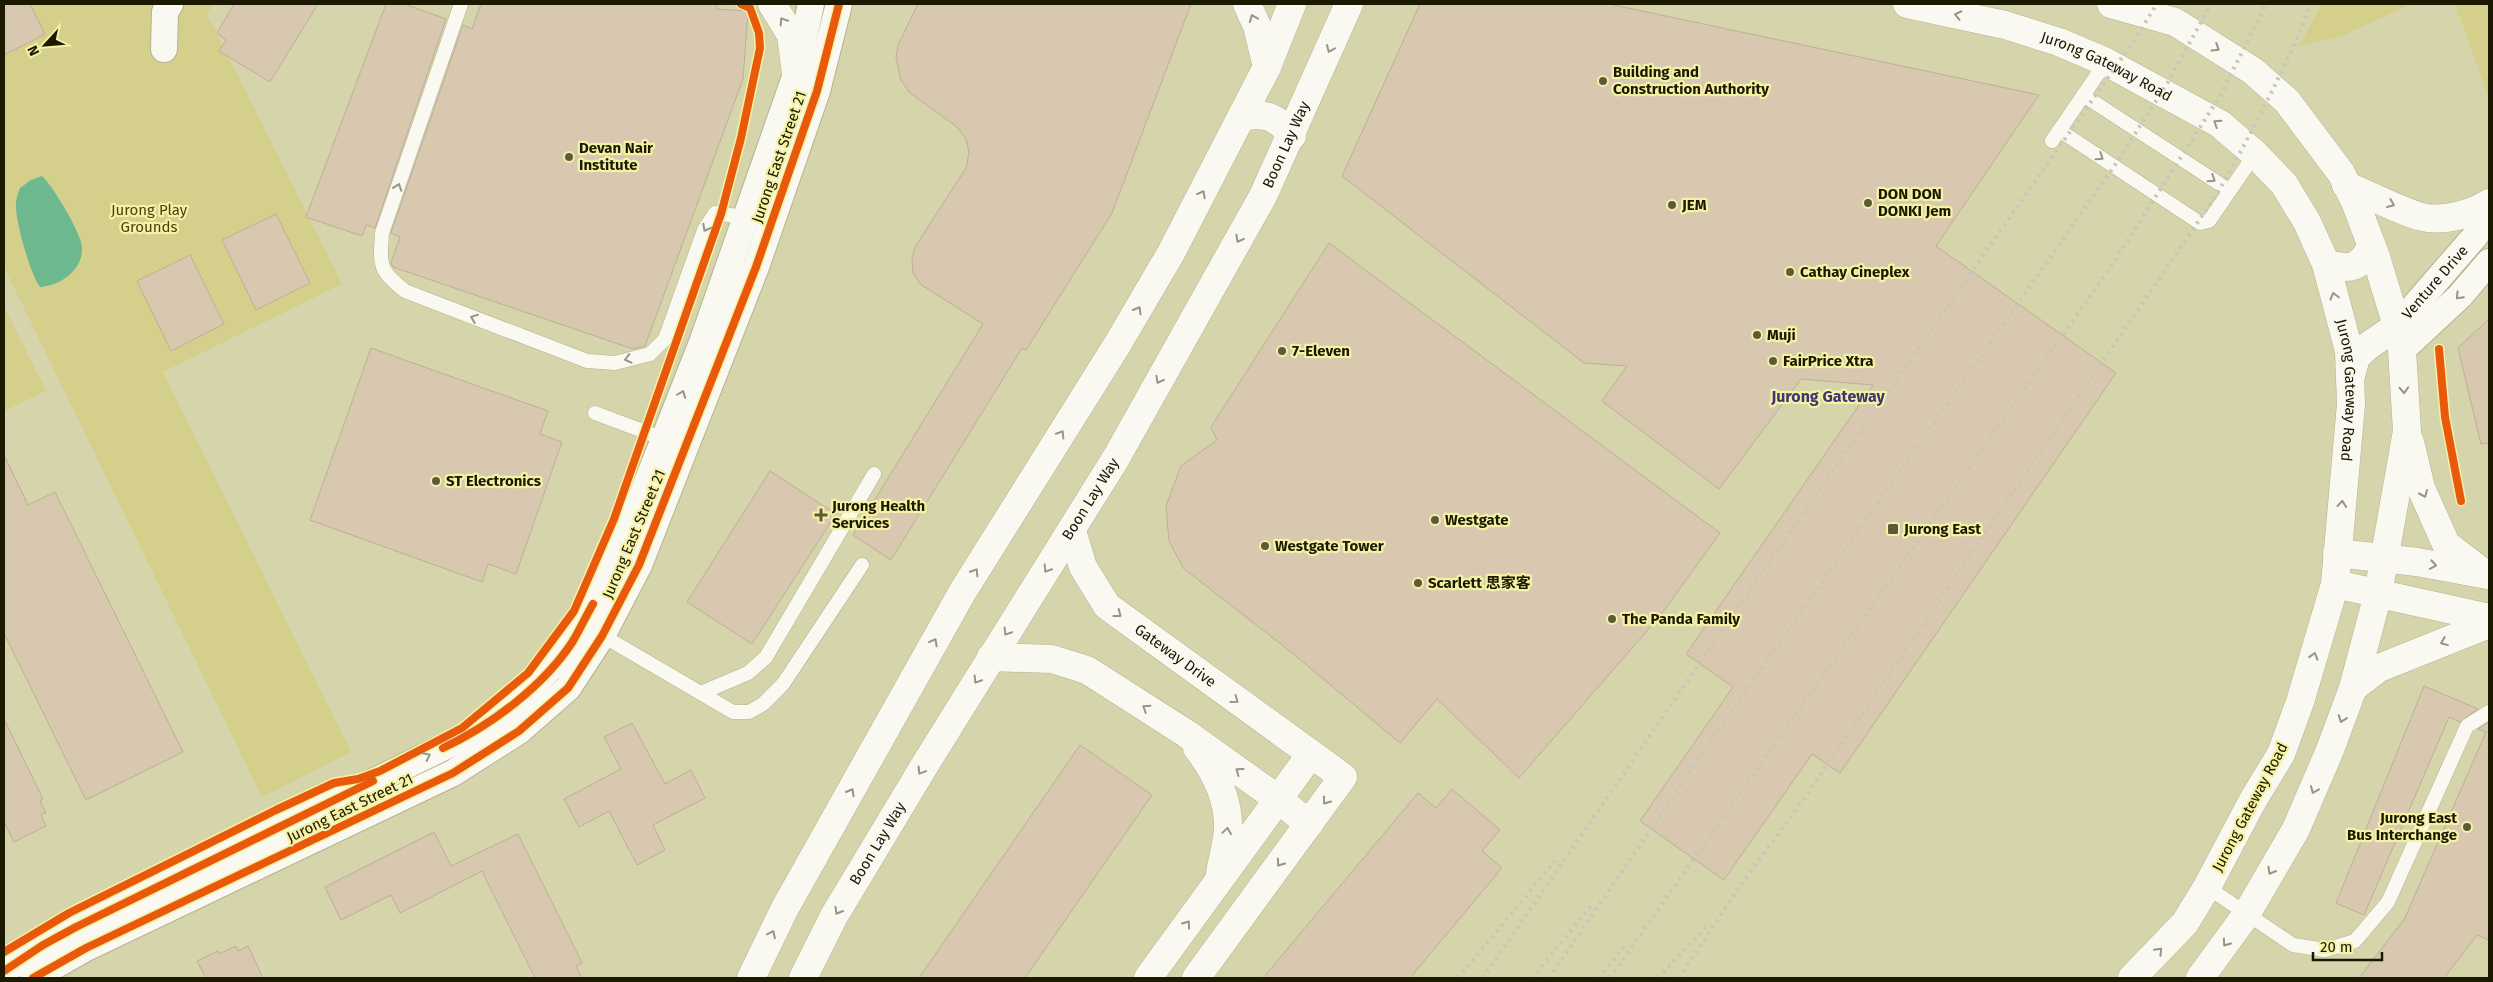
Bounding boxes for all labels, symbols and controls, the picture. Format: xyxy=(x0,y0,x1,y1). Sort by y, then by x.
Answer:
one-way arrow xyxy=(1953,10,1962,21)
one-way arrow xyxy=(1249,15,1259,23)
one-way arrow xyxy=(779,18,789,27)
north arrow xyxy=(20,20,70,70)
street label: Jurong Gateway Road xyxy=(2039,28,2175,105)
one-way arrow xyxy=(2211,41,2220,51)
text: N xyxy=(24,43,43,58)
one-way arrow xyxy=(1326,44,1337,53)
place label: Building and Construction Authority xyxy=(1613,63,1769,98)
marker: Building and Construction Authority xyxy=(1597,75,1609,87)
street label: Jurong East Street 21 xyxy=(748,89,810,225)
street label: Boon Lay Way xyxy=(1259,98,1314,191)
one-way arrow xyxy=(2213,120,2223,129)
place label: Devan Nair Institute xyxy=(579,139,654,174)
one-way arrow xyxy=(2095,150,2104,160)
marker: Devan Nair Institute xyxy=(563,151,575,163)
one-way arrow xyxy=(2206,173,2216,182)
one-way arrow xyxy=(392,183,402,191)
place label: DON DON DONKI Jem xyxy=(1878,185,1951,220)
one-way arrow xyxy=(1195,191,1205,200)
place label: JEM xyxy=(1681,196,1707,214)
marker: DON DON DONKI Jem xyxy=(1862,197,1874,209)
one-way arrow xyxy=(2387,198,2395,208)
marker: JEM xyxy=(1666,199,1678,211)
park label: Jurong Play Grounds xyxy=(111,201,188,236)
one-way arrow xyxy=(702,222,712,231)
one-way arrow xyxy=(1235,233,1245,242)
street label: Venture Drive xyxy=(2398,242,2472,323)
place label: Cathay Cineplex xyxy=(1800,263,1910,281)
marker: Cathay Cineplex xyxy=(1784,266,1796,278)
one-way arrow xyxy=(2456,290,2465,299)
one-way arrow xyxy=(2330,293,2340,301)
one-way arrow xyxy=(1131,306,1141,315)
one-way arrow xyxy=(470,314,479,324)
street label: Jurong Gateway Road xyxy=(2332,317,2360,462)
place label: Muji xyxy=(1767,326,1796,344)
marker: Muji xyxy=(1751,329,1763,341)
place label: 7-Eleven xyxy=(1292,342,1350,360)
marker: 7-Eleven xyxy=(1276,345,1288,357)
place label: FairPrice Xtra xyxy=(1783,352,1874,370)
one-way arrow xyxy=(625,354,633,364)
marker: FairPrice Xtra xyxy=(1767,355,1779,367)
one-way arrow xyxy=(1156,375,1166,384)
district label: Jurong Gateway xyxy=(1770,387,1886,406)
one-way arrow xyxy=(2399,387,2410,395)
one-way arrow xyxy=(675,390,686,399)
one-way arrow xyxy=(1055,431,1065,440)
street label: Boon Lay Way xyxy=(1058,454,1123,543)
street label: Jurong East Street 21 xyxy=(599,467,669,601)
place label: ST Electronics xyxy=(446,472,541,490)
marker: ST Electronics xyxy=(430,475,442,487)
one-way arrow xyxy=(2418,489,2429,498)
place label: Jurong Health Services xyxy=(831,497,925,532)
one-way arrow xyxy=(2336,500,2347,508)
marker: Jurong Health Services xyxy=(814,508,828,522)
place label: Westgate xyxy=(1445,511,1509,529)
marker: Westgate xyxy=(1429,514,1441,526)
place label: Jurong East xyxy=(1903,520,1981,538)
marker: Jurong East xyxy=(1886,522,1900,536)
place label: Westgate Tower xyxy=(1275,537,1385,555)
marker: Westgate Tower xyxy=(1259,540,1271,552)
one-way arrow xyxy=(2428,560,2437,570)
one-way arrow xyxy=(1044,563,1054,572)
one-way arrow xyxy=(968,568,978,577)
place label: Scarlett 思家客 xyxy=(1428,574,1531,592)
marker: Scarlett 思家客 xyxy=(1412,577,1424,589)
one-way arrow xyxy=(1112,608,1121,617)
place label: The Panda Family xyxy=(1622,610,1740,628)
marker: The Panda Family xyxy=(1606,613,1618,625)
street label: Gateway Drive xyxy=(1131,620,1220,691)
one-way arrow xyxy=(1004,626,1013,635)
one-way arrow xyxy=(2440,636,2449,646)
one-way arrow xyxy=(928,638,938,647)
one-way arrow xyxy=(2309,652,2319,660)
one-way arrow xyxy=(974,674,983,683)
one-way arrow xyxy=(1229,694,1239,703)
one-way arrow xyxy=(1143,705,1152,714)
one-way arrow xyxy=(2338,714,2348,723)
street label: Jurong Gateway Road xyxy=(2208,739,2292,875)
one-way arrow xyxy=(421,752,430,762)
one-way arrow xyxy=(917,766,927,775)
one-way arrow xyxy=(1235,768,1244,777)
street label: Jurong East Street 21 xyxy=(284,770,416,846)
one-way arrow xyxy=(2309,785,2320,794)
one-way arrow xyxy=(845,788,855,797)
one-way arrow xyxy=(1323,795,1332,805)
street label: Boon Lay Way xyxy=(846,798,910,888)
place label: Jurong East Bus Interchange xyxy=(2347,809,2457,844)
marker: Jurong East Bus Interchange xyxy=(2461,821,2473,833)
one-way arrow xyxy=(1221,827,1232,835)
one-way arrow xyxy=(1277,857,1286,867)
one-way arrow xyxy=(2268,866,2278,875)
one-way arrow xyxy=(834,905,844,914)
one-way arrow xyxy=(1181,920,1190,930)
one-way arrow xyxy=(766,930,777,939)
scale bar xyxy=(2313,930,2382,962)
one-way arrow xyxy=(2223,937,2232,946)
text: 20 m xyxy=(2320,938,2353,956)
one-way arrow xyxy=(2153,947,2162,956)

